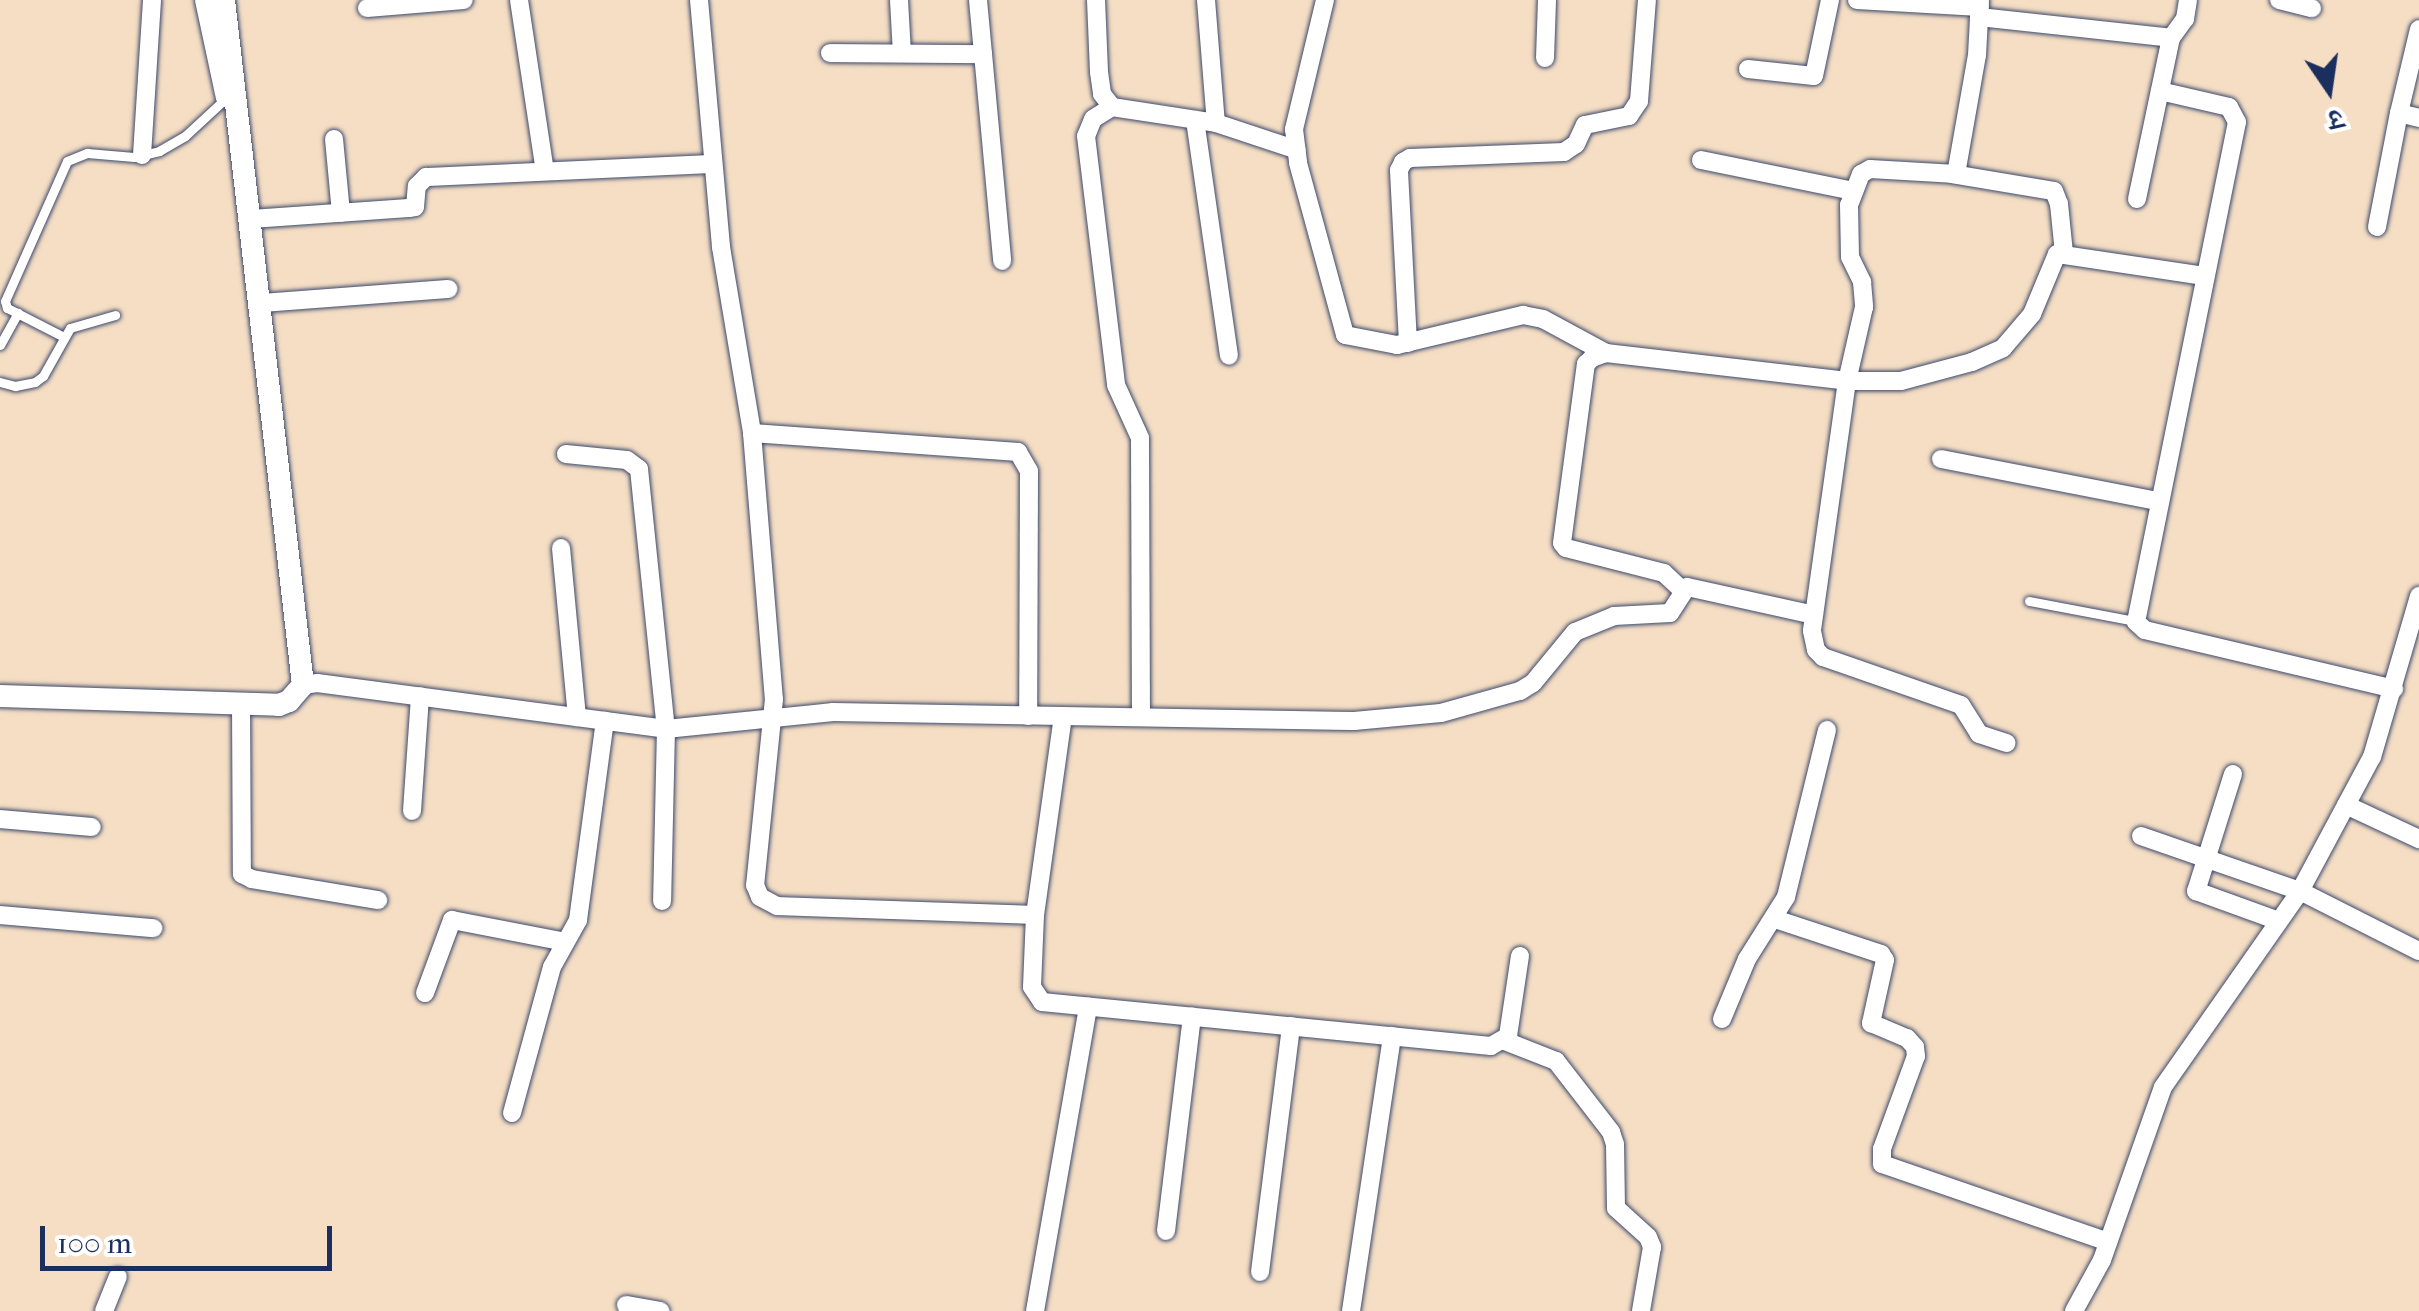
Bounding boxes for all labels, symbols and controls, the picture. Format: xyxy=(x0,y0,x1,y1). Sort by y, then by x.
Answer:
north arrow xyxy=(2279,40,2379,140)
text: उ xyxy=(2325,102,2347,137)
scale bar xyxy=(45,1206,338,1268)
text: 100 m xyxy=(57,1226,132,1261)

